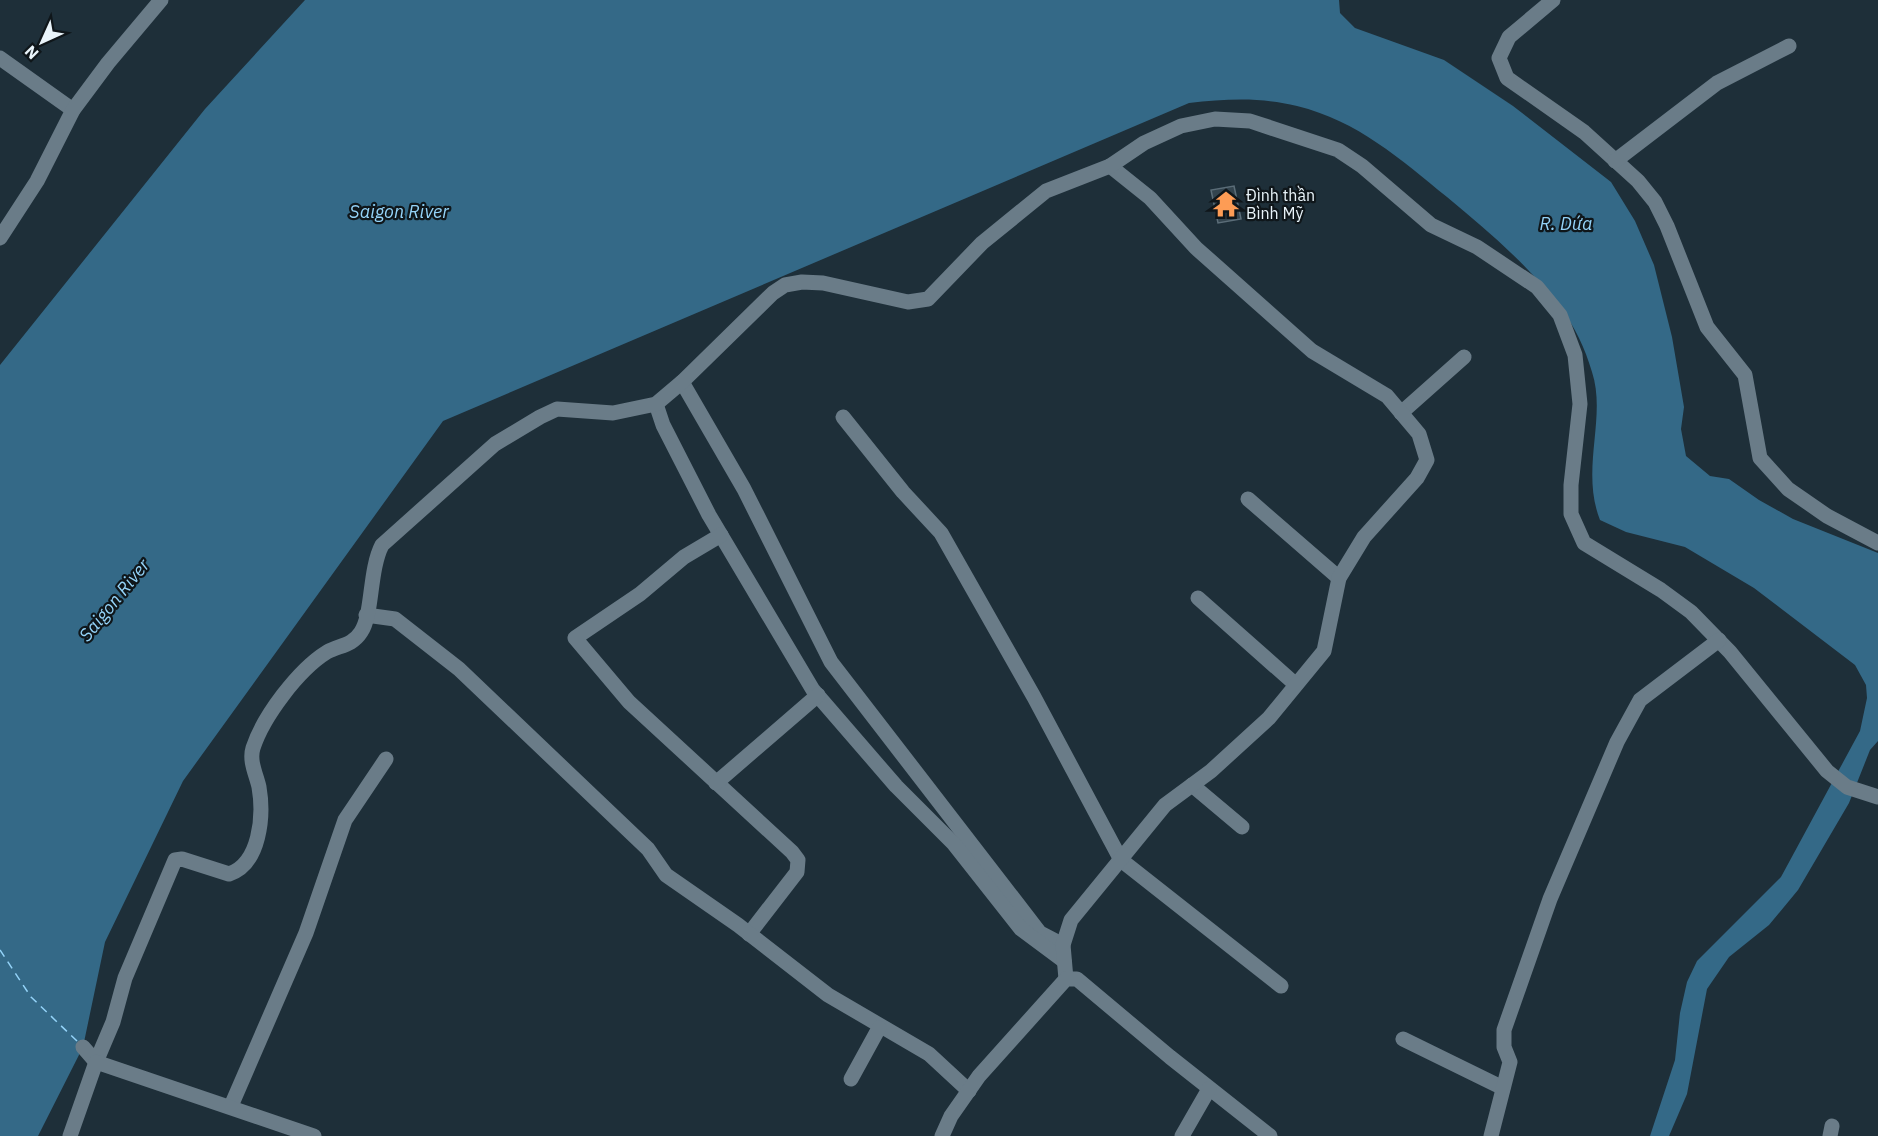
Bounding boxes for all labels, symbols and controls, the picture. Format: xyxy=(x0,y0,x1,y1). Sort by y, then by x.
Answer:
north arrow xyxy=(12,12,72,72)
text: N xyxy=(20,41,43,64)
place label: Đình thần Bình Mỹ xyxy=(1246,185,1315,223)
temple icon: Đình thần Bình Mỹ xyxy=(1211,189,1241,219)
water label: Saigon River xyxy=(349,200,449,223)
water label: R. Dứa xyxy=(1540,212,1592,235)
water label: Saigon River xyxy=(74,554,155,646)

